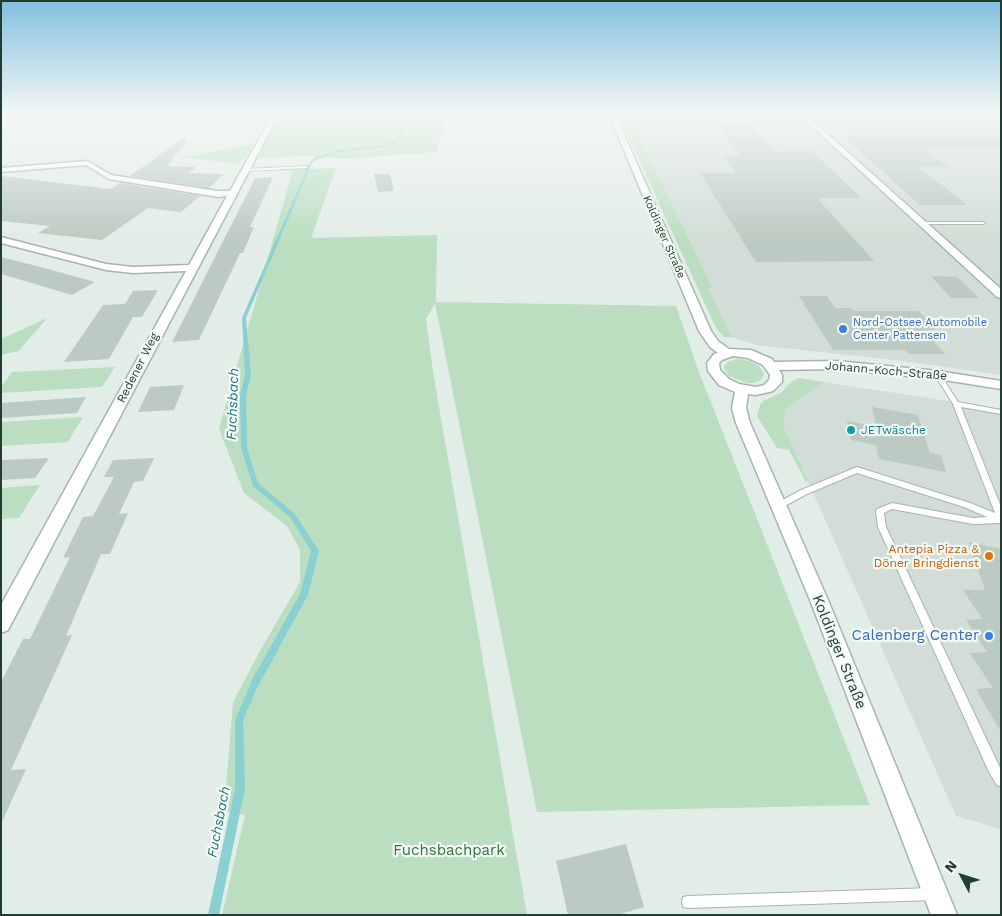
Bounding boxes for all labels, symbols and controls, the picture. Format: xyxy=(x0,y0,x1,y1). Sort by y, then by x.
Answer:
street label: Koldinger Straße xyxy=(640,194,688,280)
place label: Nord-Ostsee Automobile Center Pattensen xyxy=(853,316,987,342)
marker: Nord-Ostsee Automobile Center Pattensen xyxy=(837,323,849,335)
street label: Redener Weg xyxy=(114,330,162,406)
street label: Johann-Koch-Straße xyxy=(825,359,947,383)
water label: Fuchsbach xyxy=(223,368,243,440)
place label: JETwäsche xyxy=(861,423,926,437)
marker: JETwäsche xyxy=(845,424,857,436)
place label: Antepia Pizza & Döner Bringdienst xyxy=(874,542,979,570)
marker: Antepia Pizza & Döner Bringdienst xyxy=(983,550,995,562)
street label: Koldinger Straße xyxy=(808,592,870,712)
place label: Calenberg Center xyxy=(852,627,979,645)
marker: Calenberg Center xyxy=(983,630,995,642)
water label: Fuchsbach xyxy=(204,785,234,859)
park label: Fuchsbachpark xyxy=(393,842,505,860)
north arrow xyxy=(937,851,987,901)
text: N xyxy=(941,857,960,875)

